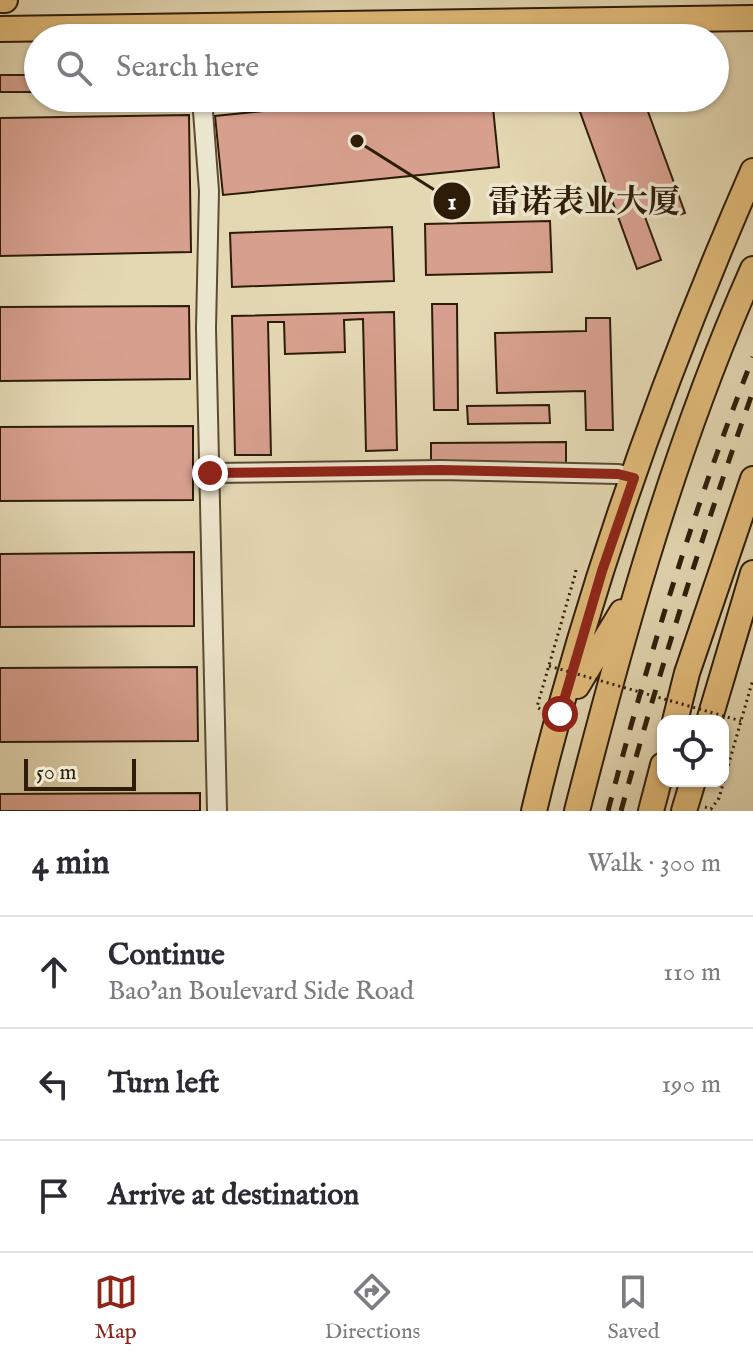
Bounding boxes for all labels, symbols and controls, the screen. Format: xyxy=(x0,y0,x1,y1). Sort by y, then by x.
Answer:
search box xyxy=(24,24,729,112)
icon: search xyxy=(52,46,96,90)
text: Search here xyxy=(116,49,259,87)
callout: 雷诺表业大厦 xyxy=(432,173,696,229)
text: 雷诺表业大厦 xyxy=(488,183,680,224)
text: 1 xyxy=(448,187,457,218)
route end xyxy=(192,455,228,491)
route start xyxy=(542,696,578,732)
map controls xyxy=(657,715,729,787)
button: locate xyxy=(657,715,729,787)
scale bar xyxy=(24,755,136,791)
text: 50 m xyxy=(36,759,77,787)
text: 4 min xyxy=(32,842,110,885)
text: Walk · 300 m xyxy=(587,847,721,880)
text: Continue xyxy=(108,937,225,975)
icon: ahead xyxy=(32,950,76,994)
text: 110 m xyxy=(663,956,721,989)
text: Bao'an Boulevard Side Road xyxy=(108,975,414,1008)
icon: left xyxy=(32,1062,76,1106)
text: Turn left xyxy=(108,1065,219,1103)
text: 190 m xyxy=(661,1068,721,1101)
icon: arrive xyxy=(32,1174,76,1218)
text: Arrive at destination xyxy=(108,1177,359,1215)
tab: Map xyxy=(94,1270,138,1346)
tab: Directions xyxy=(325,1270,420,1346)
tab: Saved xyxy=(607,1270,659,1346)

